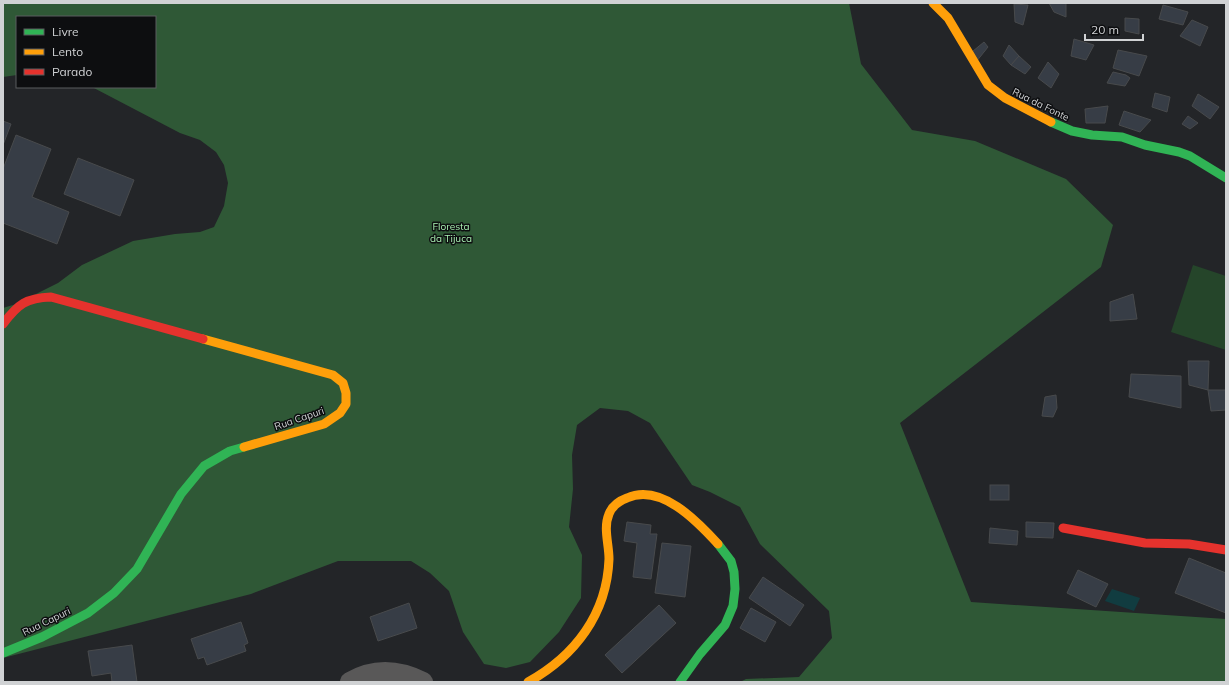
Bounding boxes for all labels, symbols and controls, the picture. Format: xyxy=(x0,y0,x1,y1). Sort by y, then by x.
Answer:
legend xyxy=(16,16,156,88)
scale bar xyxy=(1085,16,1143,42)
text: 20 m xyxy=(1091,22,1119,37)
text: Livre xyxy=(52,24,79,39)
text: Lento xyxy=(52,44,83,59)
text: Parado xyxy=(52,64,92,79)
street label: Rua da Fonte xyxy=(1010,85,1071,124)
park label: Floresta da Tijuca xyxy=(430,220,472,245)
street label: Rua Capuri xyxy=(273,404,326,433)
street label: Rua Capuri xyxy=(20,604,72,639)

